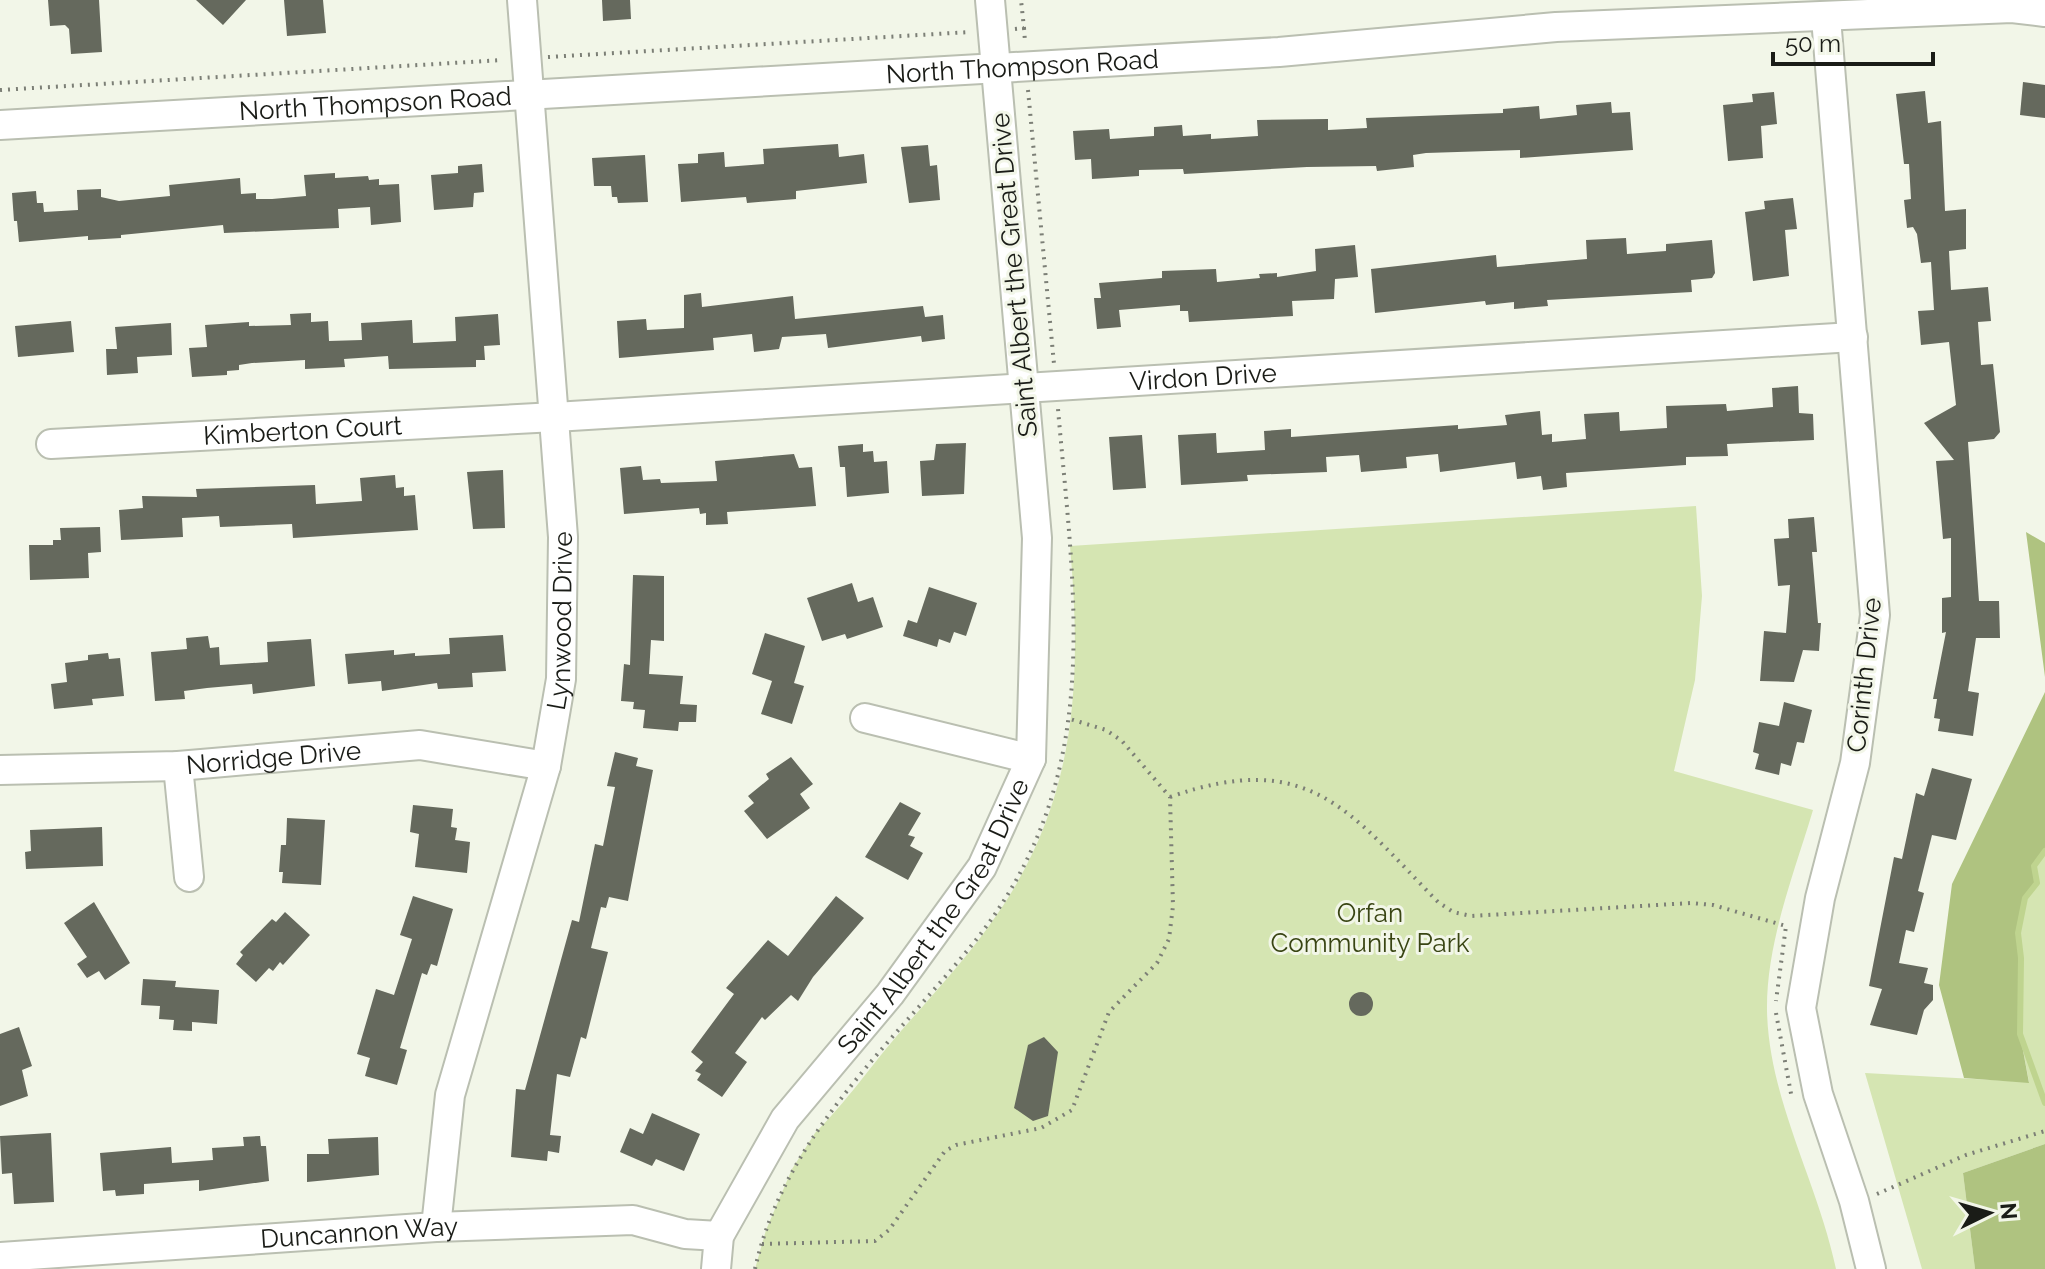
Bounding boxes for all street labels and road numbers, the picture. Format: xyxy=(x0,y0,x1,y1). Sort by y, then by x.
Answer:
street label: North Thompson Road xyxy=(885,44,1159,89)
street label: North Thompson Road xyxy=(238,81,513,126)
street label: Saint Albert the Great Drive xyxy=(985,112,1043,438)
street label: Virdon Drive xyxy=(1128,358,1278,397)
street label: Kimberton Court xyxy=(202,410,403,451)
street label: Lynwood Drive xyxy=(541,531,578,712)
street label: Corinth Drive xyxy=(1841,596,1887,754)
street label: Norridge Drive xyxy=(185,735,362,780)
street label: Saint Albert the Great Drive xyxy=(831,774,1035,1060)
street label: Duncannon Way xyxy=(259,1211,459,1254)

